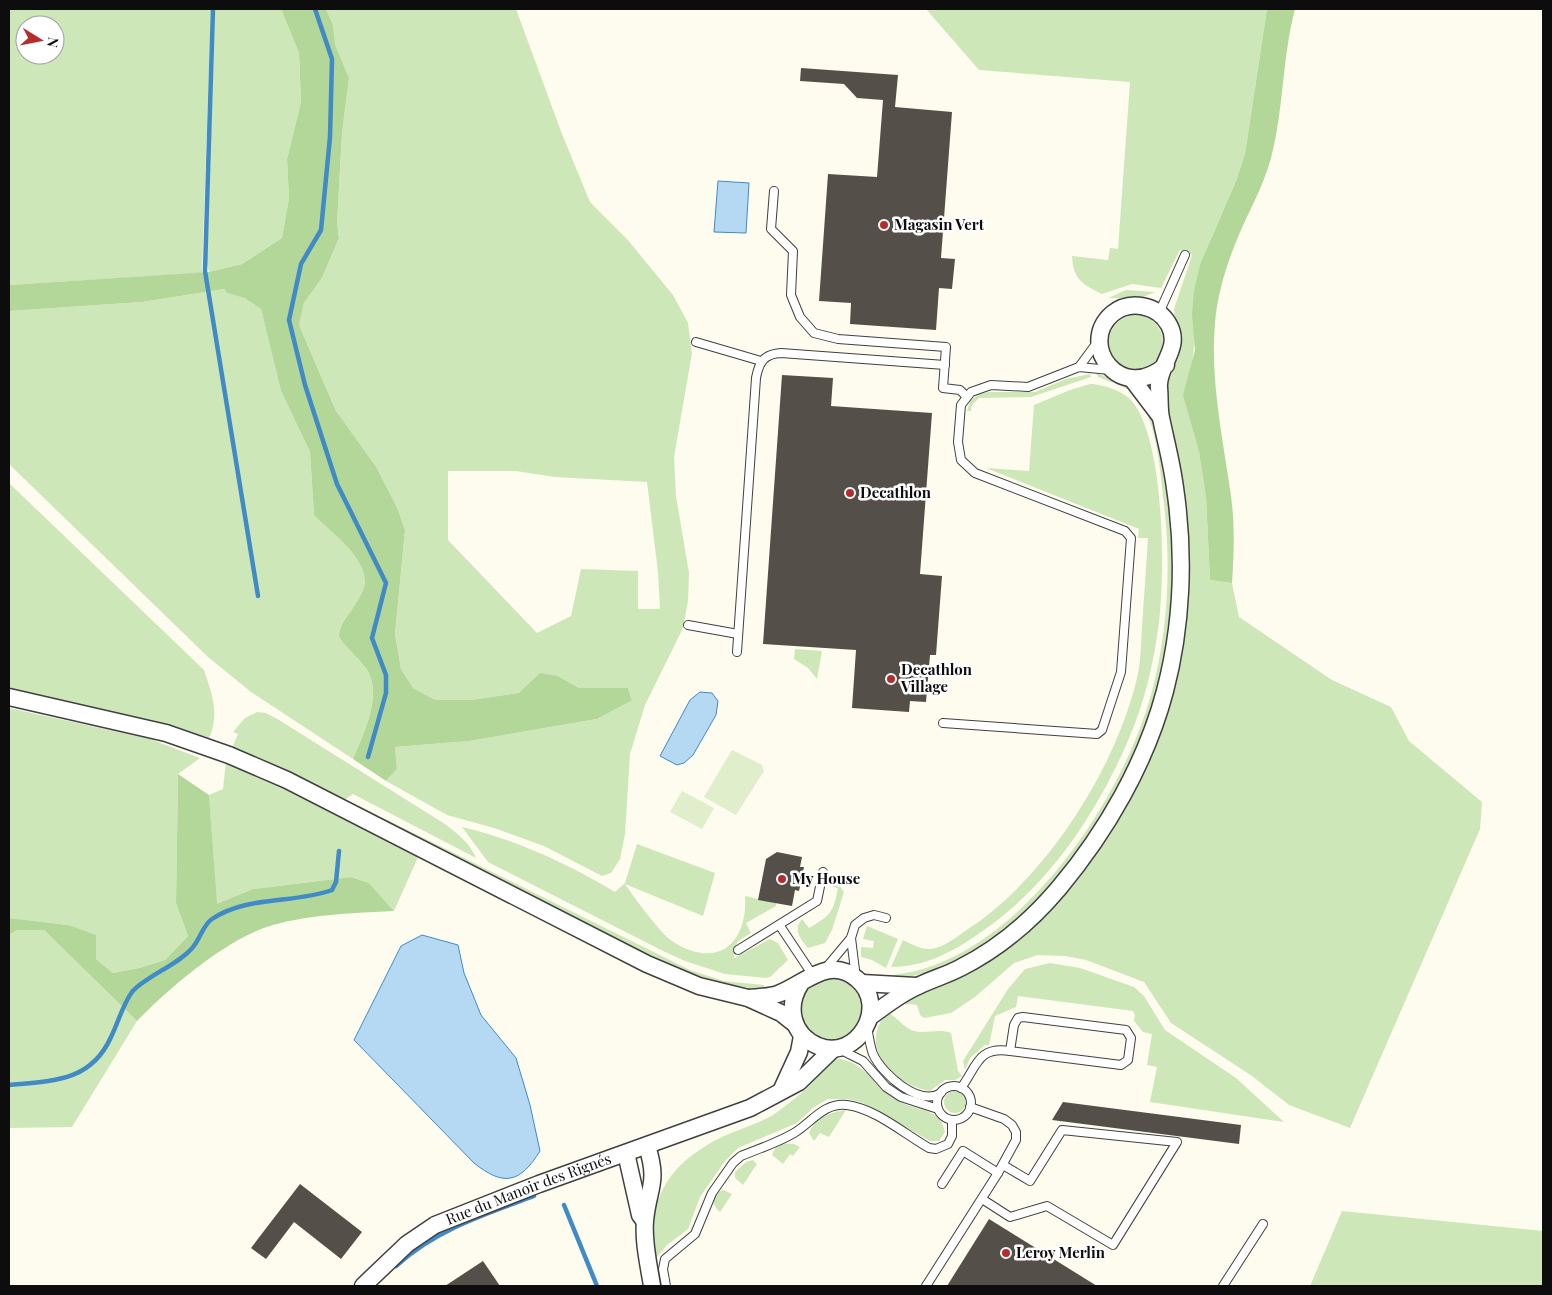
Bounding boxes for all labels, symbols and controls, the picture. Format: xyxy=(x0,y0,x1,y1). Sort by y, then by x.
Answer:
north arrow xyxy=(15,15,65,65)
text: N xyxy=(43,36,64,49)
place label: Magasin Vert xyxy=(894,214,985,234)
marker: Magasin Vert xyxy=(878,219,890,231)
place label: Decathlon xyxy=(860,482,932,502)
marker: Decathlon xyxy=(844,487,856,499)
place label: Decathlon Village xyxy=(900,659,973,696)
marker: Decathlon Village xyxy=(885,673,897,685)
place label: My House xyxy=(792,868,861,888)
marker: My House xyxy=(776,873,788,885)
street label: Rue du Manoir des Rignés xyxy=(443,1148,614,1229)
place label: Leroy Merlin xyxy=(1016,1242,1106,1262)
marker: Leroy Merlin xyxy=(1000,1247,1012,1259)

